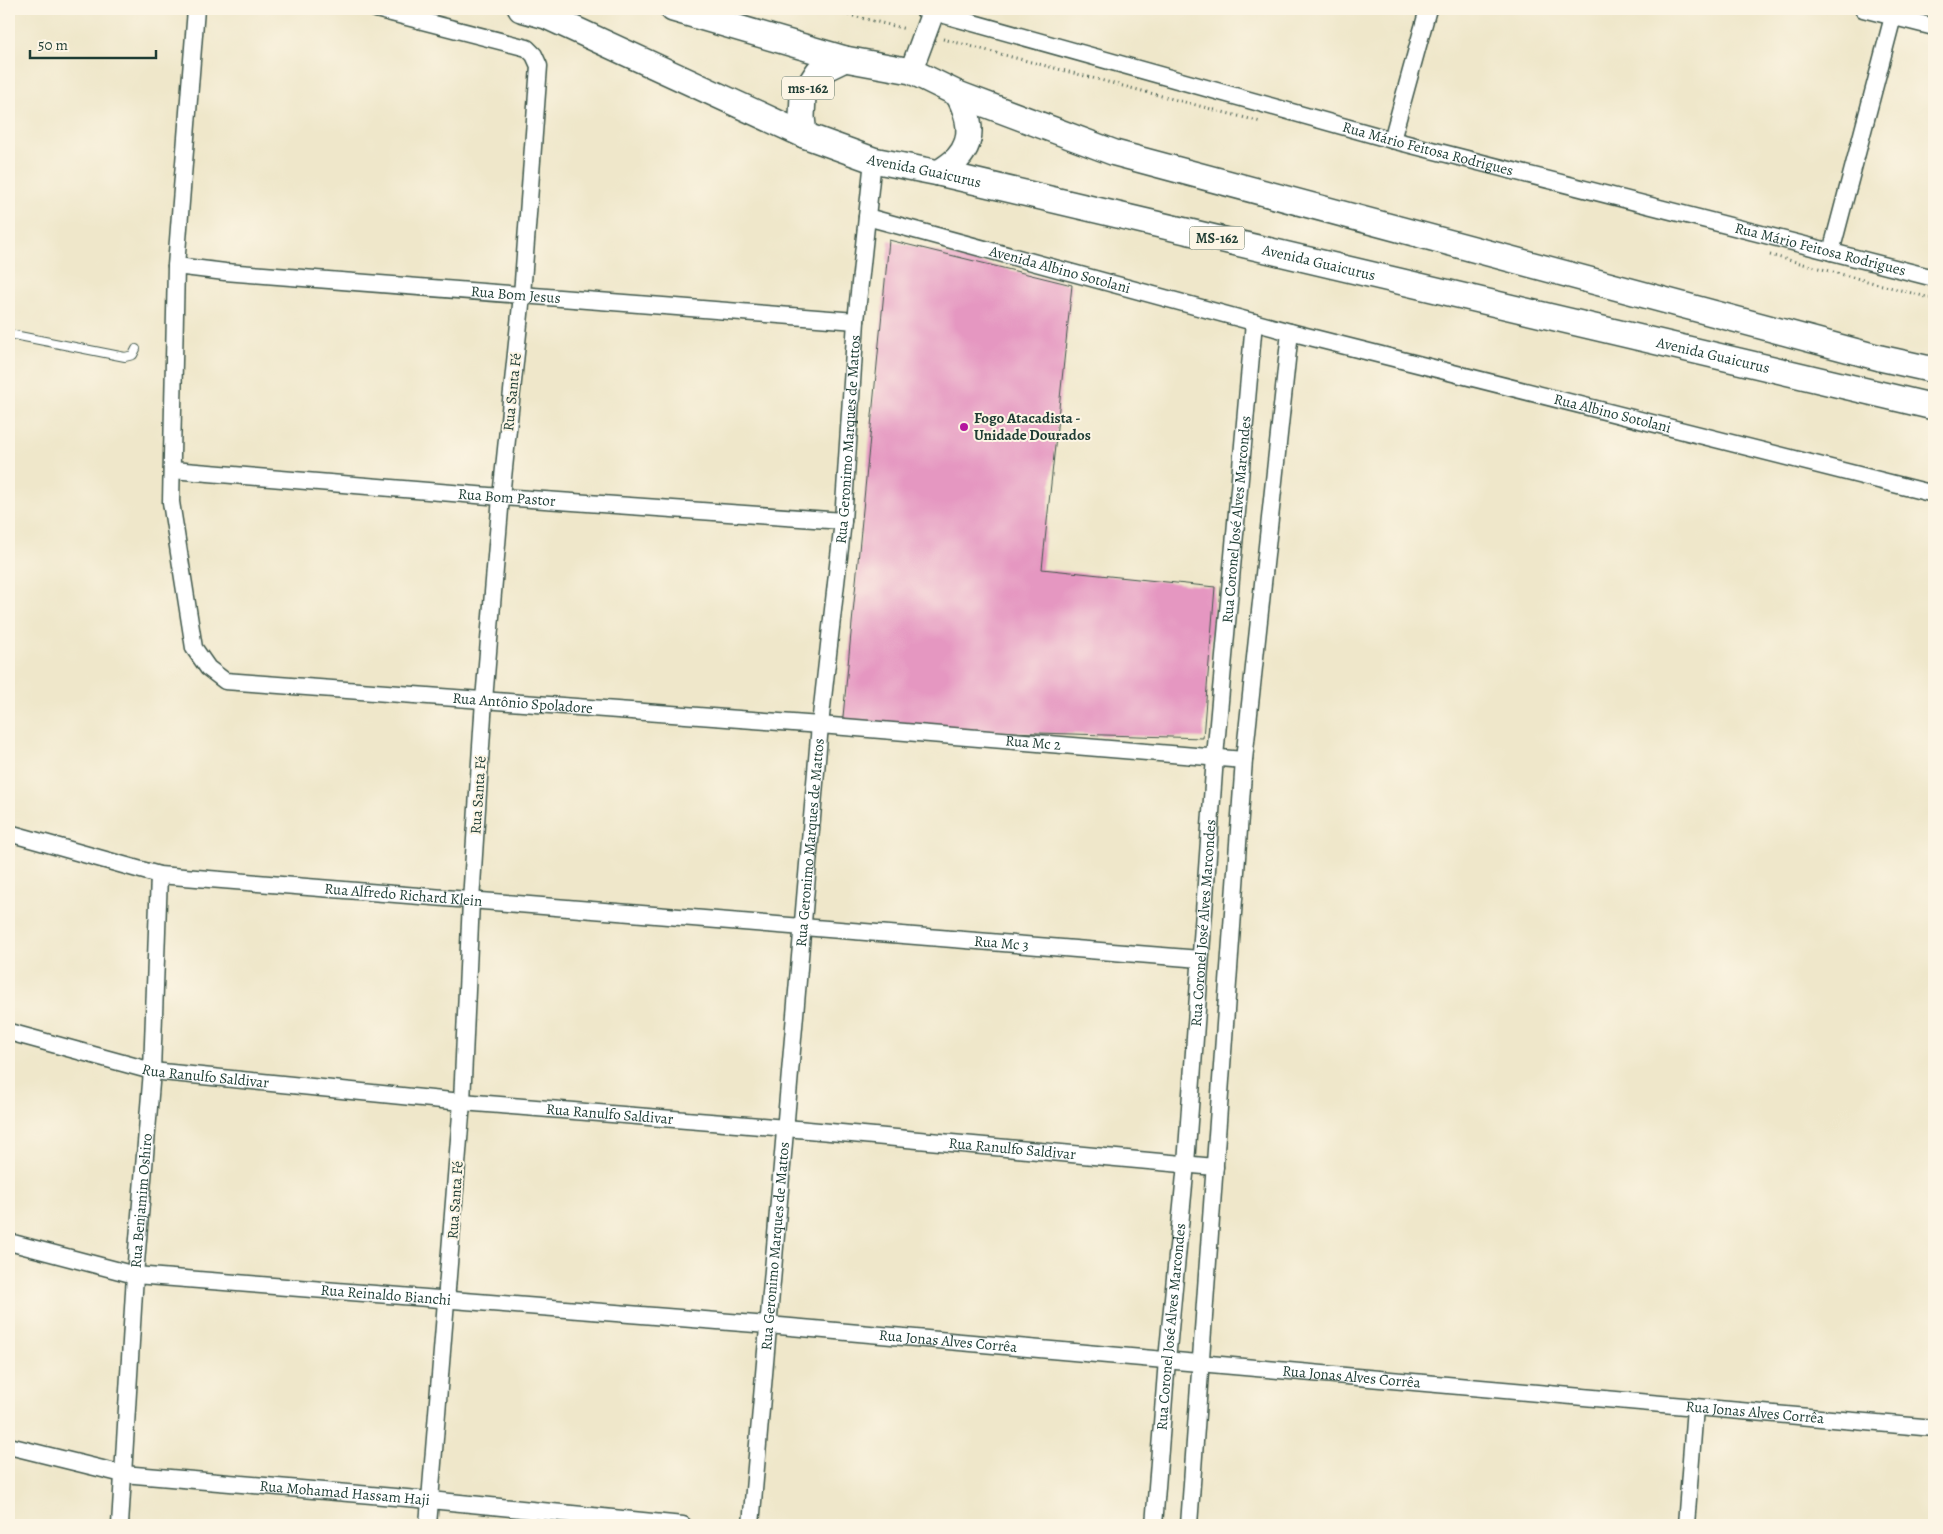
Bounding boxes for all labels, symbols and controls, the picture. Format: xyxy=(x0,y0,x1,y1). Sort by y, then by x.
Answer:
scale bar xyxy=(30,28,156,60)
text: 50 m xyxy=(38,35,68,55)
road number: ms-162 xyxy=(782,76,834,100)
street label: Rua Mário Feitosa Rodrigues xyxy=(1340,117,1516,181)
street label: Avenida Guaicurus xyxy=(864,148,983,193)
street label: Rua Mário Feitosa Rodrigues xyxy=(1733,218,1908,280)
road number: MS-162 xyxy=(1190,227,1244,250)
street label: Avenida Guaicurus xyxy=(1259,239,1377,285)
street label: Avenida Albino Sotolani xyxy=(986,240,1133,298)
street label: Rua Bom Jesus xyxy=(470,281,561,308)
street label: Avenida Guaicurus xyxy=(1654,332,1772,378)
street label: Rua Geronimo Marques de Mattos xyxy=(830,334,865,545)
street label: Rua Santa Fé xyxy=(498,352,526,432)
street label: Rua Albino Sotolani xyxy=(1552,389,1673,438)
place label: Fogo Atacadista - Unidade Dourados xyxy=(974,408,1091,445)
street label: Rua Coronel José Alves Marcondes xyxy=(1217,415,1256,624)
marker: Fogo Atacadista - Unidade Dourados xyxy=(958,421,970,433)
street label: Rua Bom Pastor xyxy=(457,484,557,511)
street label: Rua Antônio Spoladore xyxy=(452,688,594,718)
street label: Rua Mc 2 xyxy=(1005,730,1062,755)
street label: Rua Geronimo Marques de Mattos xyxy=(791,737,829,948)
street label: Rua Santa Fé xyxy=(465,755,491,835)
street label: Rua Coronel José Alves Marcondes xyxy=(1186,819,1221,1027)
street label: Rua Alfredo Richard Klein xyxy=(324,878,483,911)
street label: Rua Mc 3 xyxy=(973,931,1030,955)
street label: Rua Ranulfo Saldivar xyxy=(140,1059,270,1093)
street label: Rua Ranulfo Saldivar xyxy=(545,1099,674,1129)
street label: Rua Benjamim Oshiro xyxy=(126,1132,157,1269)
street label: Rua Ranulfo Saldivar xyxy=(948,1133,1077,1164)
street label: Rua Geronimo Marques de Mattos xyxy=(756,1141,794,1351)
street label: Rua Santa Fé xyxy=(442,1160,468,1240)
street label: Rua Coronel José Alves Marcondes xyxy=(1151,1222,1190,1431)
street label: Rua Reinaldo Bianchi xyxy=(320,1280,452,1310)
street label: Rua Jonas Alves Corrêa xyxy=(878,1325,1018,1357)
street label: Rua Jonas Alves Corrêa xyxy=(1281,1360,1422,1393)
street label: Rua Jonas Alves Corrêa xyxy=(1685,1396,1825,1428)
street label: Rua Mohamad Hassam Haji xyxy=(259,1476,431,1510)

